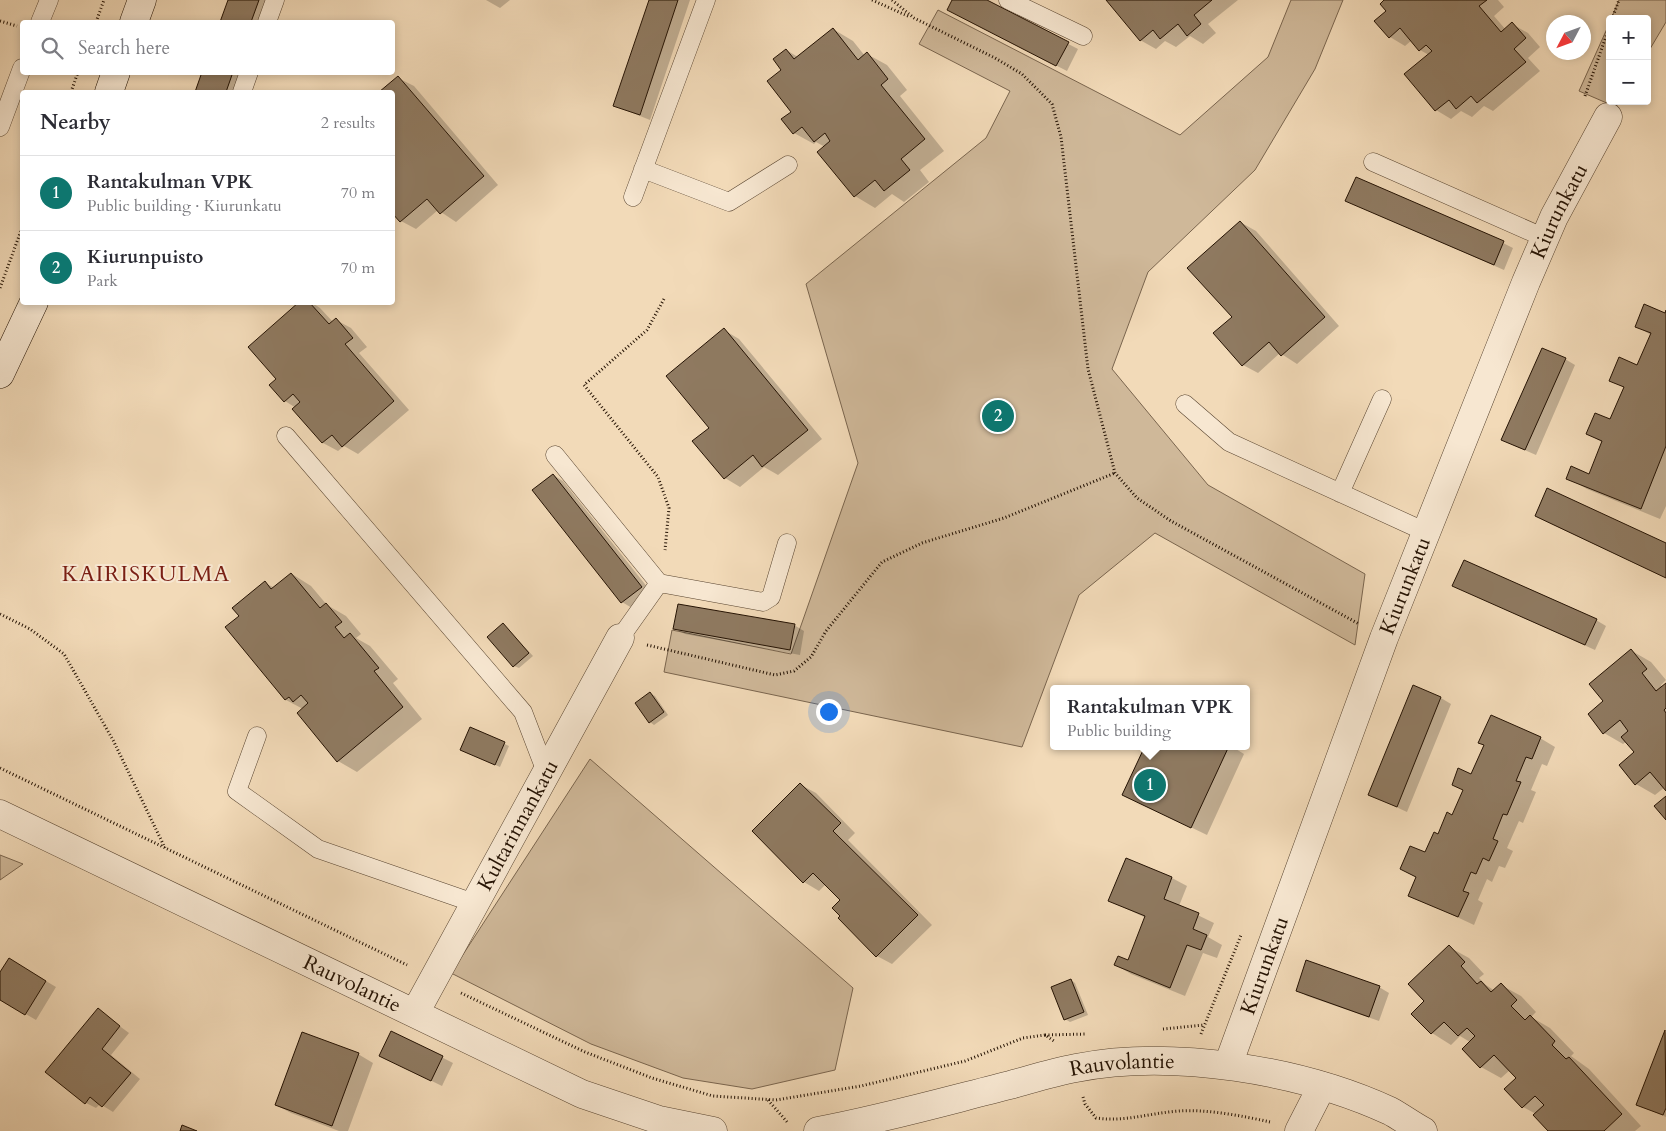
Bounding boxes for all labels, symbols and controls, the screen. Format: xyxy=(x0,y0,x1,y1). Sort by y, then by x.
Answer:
north arrow xyxy=(1546,15,1591,60)
map controls xyxy=(1606,15,1651,105)
button: + xyxy=(1606,15,1651,60)
search box xyxy=(20,20,395,75)
icon: search xyxy=(38,34,66,62)
text: Search here xyxy=(78,35,170,61)
button: − xyxy=(1606,60,1651,105)
text: Nearby xyxy=(40,108,111,137)
text: 2 results xyxy=(321,112,375,134)
street label: Kiurunkatu xyxy=(1524,159,1595,263)
text: Rantakulman VPK xyxy=(87,169,253,195)
text: 1 xyxy=(52,182,60,204)
text: 70 m xyxy=(341,182,375,204)
text: Public building · Kiurunkatu xyxy=(87,195,282,217)
text: Kiurunpuisto xyxy=(87,244,203,270)
text: 2 xyxy=(52,257,60,279)
text: 70 m xyxy=(341,257,375,279)
text: Park xyxy=(87,270,118,292)
pin: 2 xyxy=(982,397,1014,435)
street label: Kiurunkatu xyxy=(1373,533,1438,639)
district label: KAIRISKULMA xyxy=(62,559,230,589)
popup xyxy=(1050,685,1250,750)
text: Rantakulman VPK xyxy=(1067,694,1233,720)
your location xyxy=(816,699,842,725)
text: Public building xyxy=(1067,720,1171,742)
street label: Kultarinnankatu xyxy=(471,755,566,896)
pin: 1 xyxy=(1134,766,1166,804)
street label: Kiurunkatu xyxy=(1234,912,1296,1019)
street label: Rauvolantie xyxy=(298,948,406,1020)
street label: Rauvolantie xyxy=(1067,1047,1175,1084)

